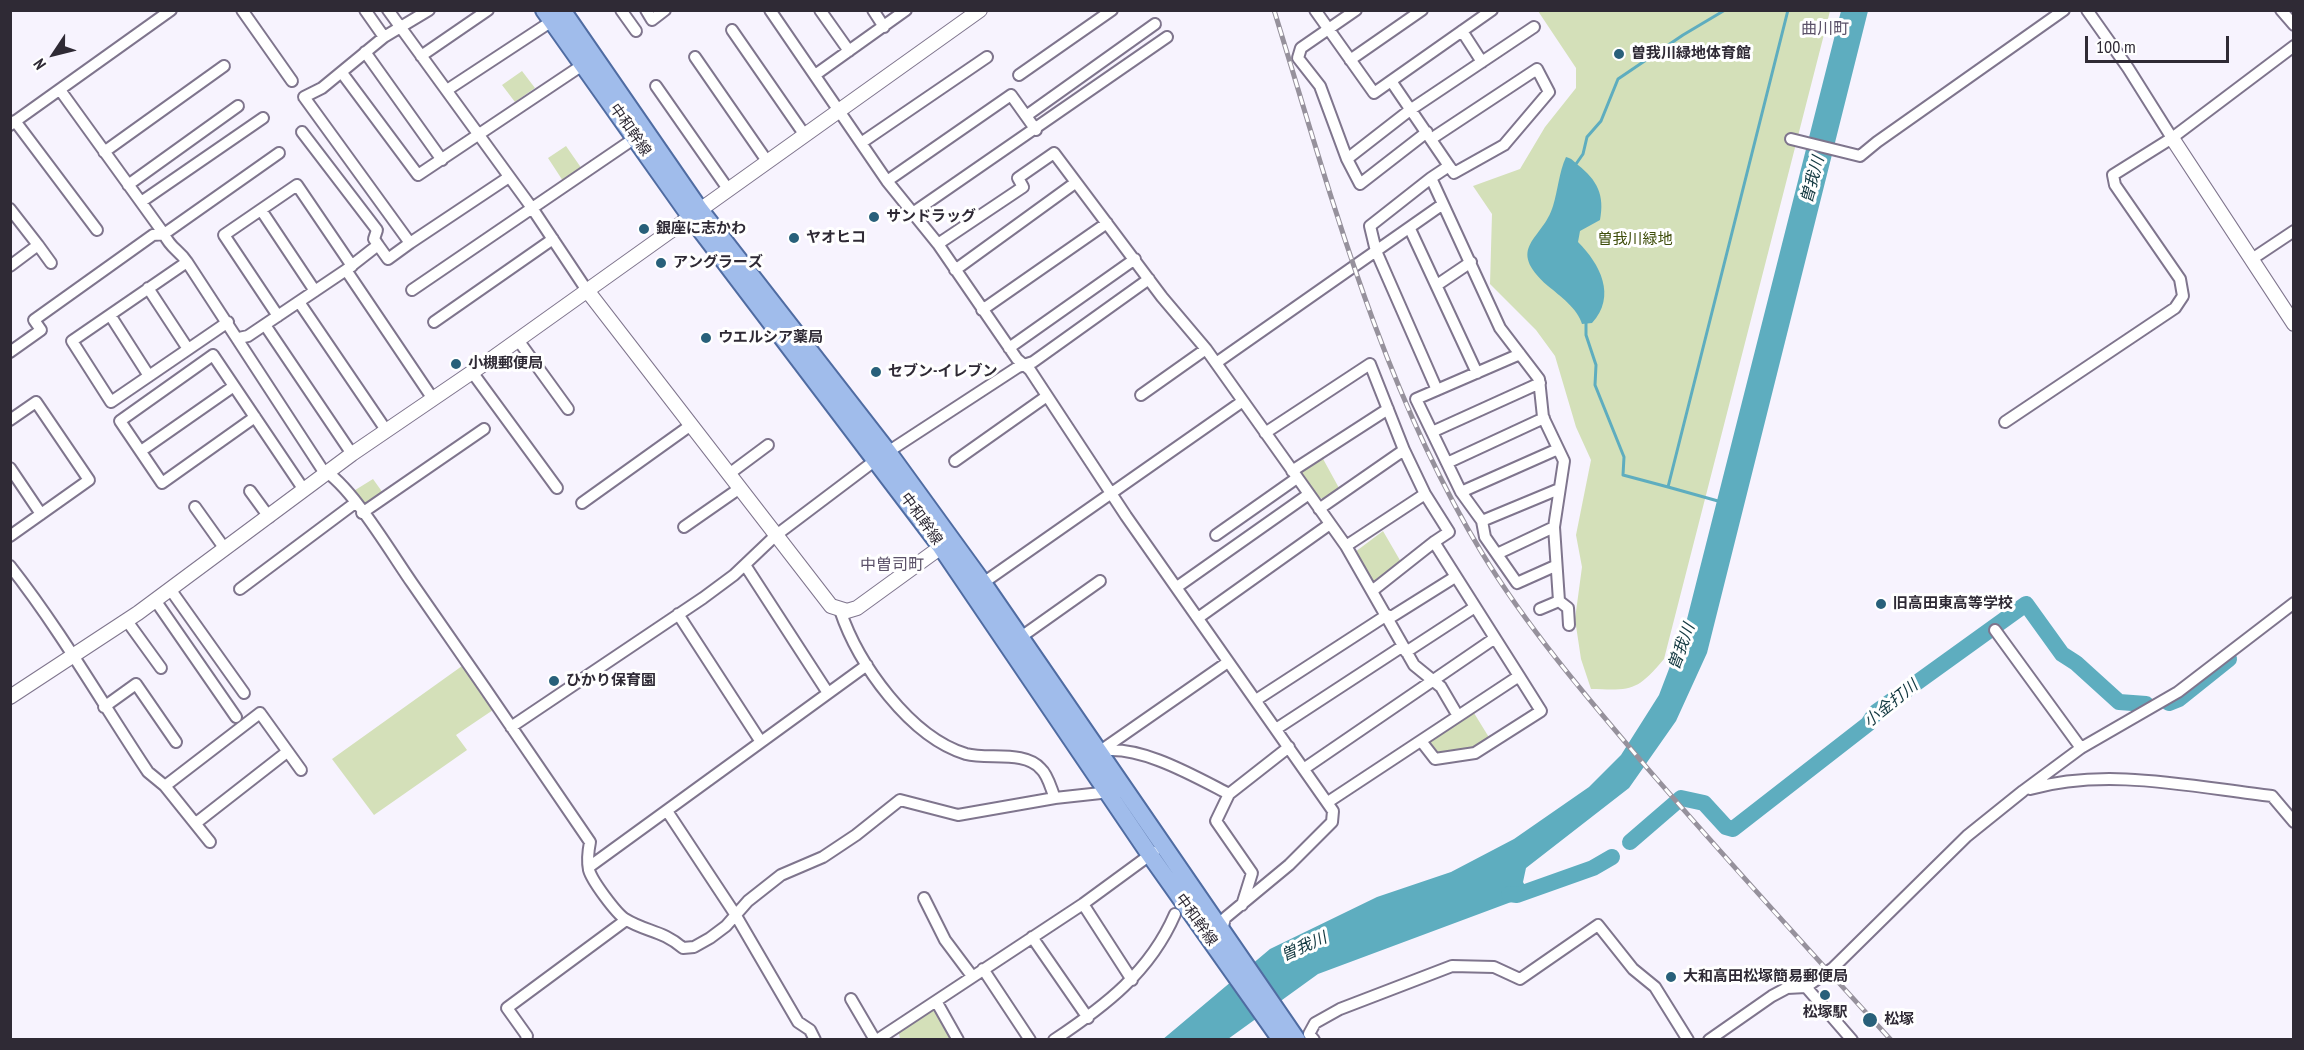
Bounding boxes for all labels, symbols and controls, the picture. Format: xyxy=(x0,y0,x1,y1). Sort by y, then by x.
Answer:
district label: 曲川町 xyxy=(1801,19,1849,39)
north arrow xyxy=(24,24,84,84)
scale bar xyxy=(2088,24,2232,62)
text: 100 m xyxy=(2096,35,2136,58)
place label: 曽我川緑地体育館 xyxy=(1631,45,1751,63)
marker: 曽我川緑地体育館 xyxy=(1612,47,1626,61)
text: N xyxy=(29,55,50,74)
street label: 中和幹線 xyxy=(605,100,655,160)
water label: 曽我川 xyxy=(1798,154,1828,206)
place label: サンドラッグ xyxy=(886,208,976,226)
marker: サンドラッグ xyxy=(867,210,881,224)
place label: 銀座に志かわ xyxy=(656,220,746,238)
marker: 銀座に志かわ xyxy=(637,222,651,236)
place label: ヤオヒコ xyxy=(806,229,866,247)
marker: ヤオヒコ xyxy=(787,231,801,245)
park label: 曽我川緑地 xyxy=(1598,231,1672,249)
place label: アングラーズ xyxy=(673,254,763,272)
marker: アングラーズ xyxy=(654,256,668,270)
place label: ウエルシア薬局 xyxy=(718,329,823,347)
marker: ウエルシア薬局 xyxy=(699,331,713,345)
place label: 小槻郵便局 xyxy=(468,355,543,373)
marker: 小槻郵便局 xyxy=(449,357,463,371)
place label: セブン-イレブン xyxy=(888,363,997,381)
marker: セブン-イレブン xyxy=(869,365,883,379)
street label: 中和幹線 xyxy=(896,489,946,549)
district label: 中曽司町 xyxy=(860,555,924,575)
place label: 旧高田東高等学校 xyxy=(1893,595,2013,613)
marker: 旧高田東高等学校 xyxy=(1874,597,1888,611)
water label: 曽我川 xyxy=(1665,621,1699,673)
place label: ひかり保育園 xyxy=(566,672,656,690)
marker: ひかり保育園 xyxy=(547,674,561,688)
water label: 小金打川 xyxy=(1860,676,1922,732)
street label: 中和幹線 xyxy=(1171,890,1221,950)
water label: 曽我川 xyxy=(1278,928,1330,966)
place label: 大和高田松塚簡易郵便局 xyxy=(1683,968,1848,986)
marker: 大和高田松塚簡易郵便局 xyxy=(1664,970,1678,984)
marker: 松塚駅 xyxy=(1818,988,1832,1002)
place label: 松塚駅 xyxy=(1803,1004,1847,1022)
marker: 松塚 xyxy=(1861,1011,1879,1029)
place label: 松塚 xyxy=(1884,1011,1914,1029)

